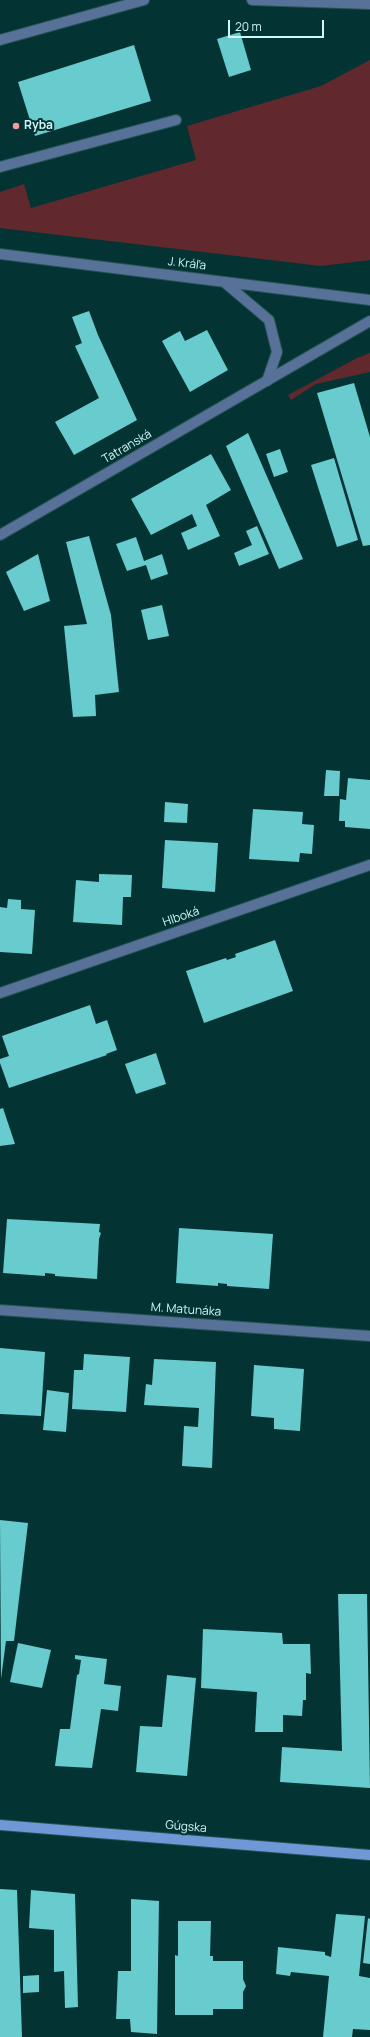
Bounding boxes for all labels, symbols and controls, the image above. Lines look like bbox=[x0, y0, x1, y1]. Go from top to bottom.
scale bar bbox=[230, 12, 326, 38]
text: 20 m bbox=[235, 18, 262, 35]
place label: Ryba bbox=[24, 119, 53, 133]
marker: Ryba bbox=[11, 121, 21, 131]
street label: J. Kráľa bbox=[167, 255, 207, 273]
street label: Tatranská bbox=[100, 427, 154, 467]
street label: Hlboká bbox=[161, 904, 201, 930]
street label: M. Matunáka bbox=[150, 1300, 222, 1320]
street label: Gúgska bbox=[165, 1818, 207, 1836]

